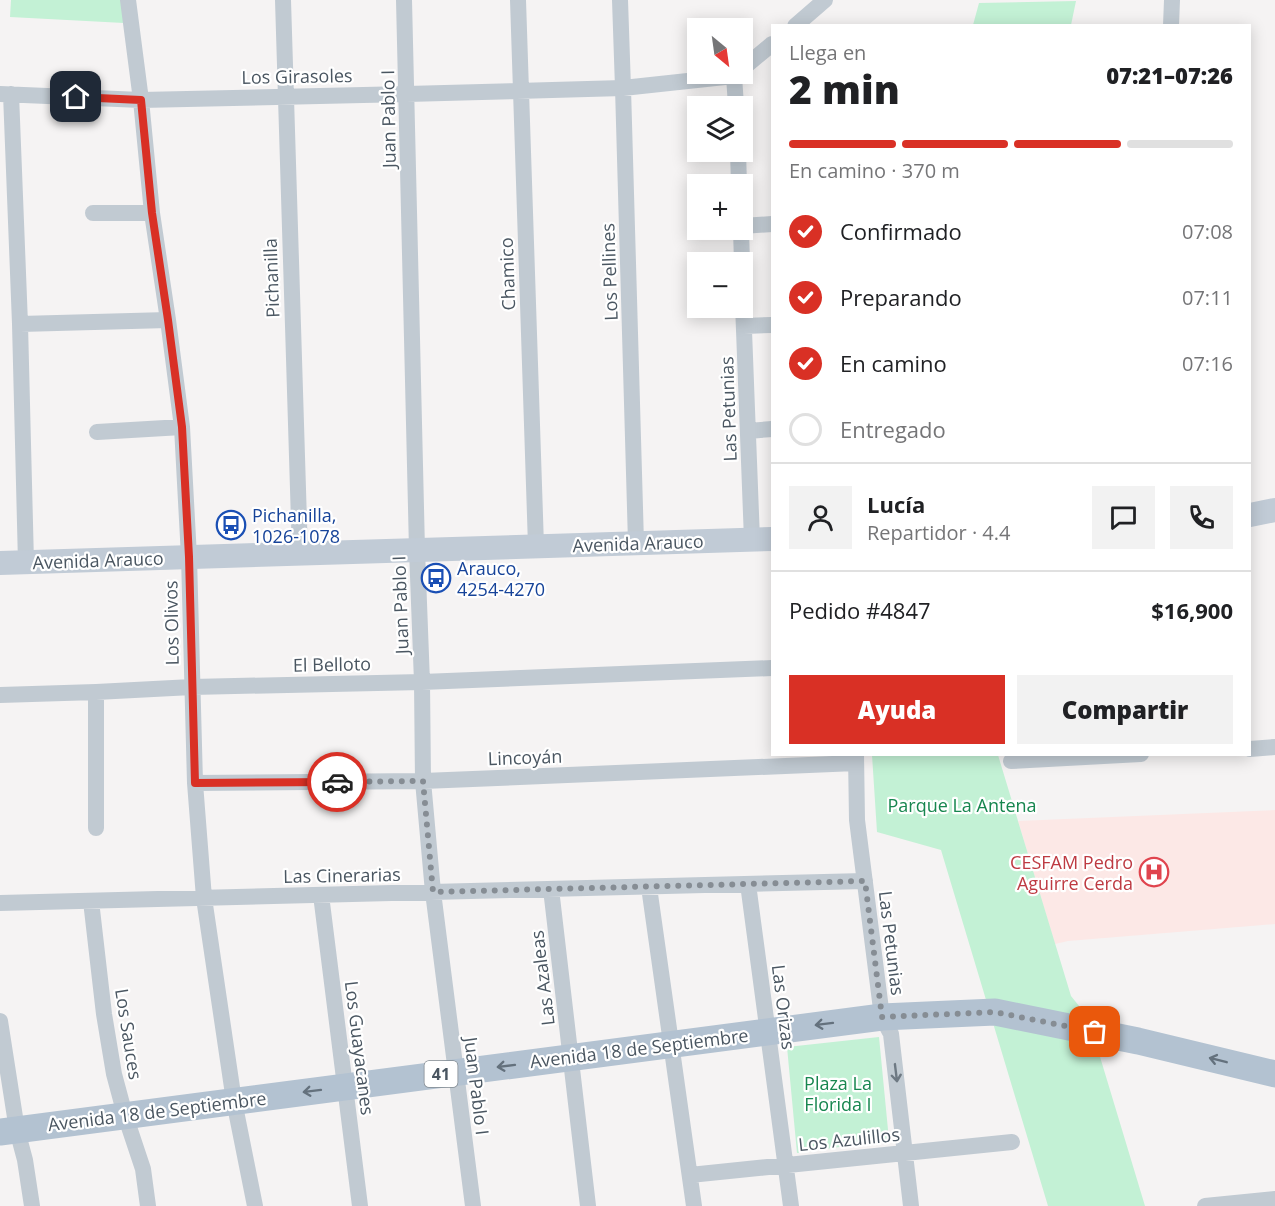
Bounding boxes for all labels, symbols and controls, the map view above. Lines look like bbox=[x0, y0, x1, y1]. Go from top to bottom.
north arrow bbox=[687, 18, 753, 84]
map controls bbox=[687, 18, 753, 318]
text: Llega en bbox=[789, 39, 866, 66]
text: 07:21–07:26 bbox=[1106, 60, 1233, 90]
text: 2 min bbox=[789, 62, 900, 115]
street label: Los Girasoles bbox=[241, 63, 353, 89]
street label: Juan Pablo I bbox=[375, 70, 401, 170]
pin bbox=[50, 71, 101, 122]
icon: home bbox=[59, 80, 92, 113]
button: layers bbox=[687, 96, 753, 162]
text: En camino · 370 m bbox=[789, 157, 960, 184]
button: + bbox=[687, 174, 753, 240]
icon: check bbox=[789, 215, 822, 248]
text: Confirmado bbox=[840, 216, 962, 246]
text: 07:08 bbox=[1182, 218, 1233, 245]
street label: Los Pellines bbox=[595, 223, 623, 321]
street label: Chamico bbox=[494, 237, 520, 311]
street label: Pichanilla bbox=[258, 238, 284, 318]
button: − bbox=[687, 252, 753, 318]
icon: check bbox=[789, 281, 822, 314]
text: Preparando bbox=[840, 282, 962, 312]
text: 07:11 bbox=[1182, 284, 1233, 311]
icon: check bbox=[789, 347, 822, 380]
text: En camino bbox=[840, 348, 947, 378]
text: 07:16 bbox=[1182, 350, 1233, 377]
street label: Las Petunias bbox=[714, 356, 742, 462]
text: Entregado bbox=[840, 414, 946, 444]
button: person bbox=[789, 486, 852, 549]
button: chat bbox=[1092, 486, 1155, 549]
button: phone bbox=[1170, 486, 1233, 549]
text: Lucía bbox=[867, 489, 925, 519]
place label: Pichanilla, 1026-1078 bbox=[252, 503, 340, 548]
bus stop icon: Pichanilla, 1026-1078 bbox=[215, 509, 247, 541]
text: Repartidor · 4.4 bbox=[867, 519, 1011, 546]
street label: Avenida Arauco bbox=[572, 529, 704, 557]
street label: Avenida Arauco bbox=[32, 546, 164, 574]
street label: Juan Pablo I bbox=[386, 555, 414, 657]
place label: Arauco, 4254-4270 bbox=[457, 556, 545, 601]
bus stop icon: Arauco, 4254-4270 bbox=[420, 562, 452, 594]
street label: Los Olivos bbox=[158, 580, 184, 666]
text: Pedido #4847 bbox=[789, 595, 931, 625]
text: $16,900 bbox=[1151, 595, 1233, 625]
street label: El Belloto bbox=[293, 651, 371, 677]
button: Ayuda bbox=[789, 675, 1005, 744]
button: Compartir bbox=[1017, 675, 1233, 744]
street label: Lincoyán bbox=[487, 744, 563, 770]
courier bbox=[307, 752, 367, 812]
icon: car bbox=[321, 766, 354, 799]
park label: Parque La Antena bbox=[887, 793, 1037, 817]
place label: CESFAM Pedro Aguirre Cerda bbox=[1010, 850, 1133, 895]
hospital icon: CESFAM Pedro Aguirre Cerda bbox=[1138, 856, 1170, 888]
street label: Las Cinerarias bbox=[283, 862, 401, 888]
street label: Las Petunias bbox=[874, 889, 910, 997]
street label: Las Azaleas bbox=[524, 929, 560, 1027]
street label: Las Orizas bbox=[767, 963, 801, 1051]
street label: Los Guayacanes bbox=[340, 980, 380, 1116]
street label: Los Sauces bbox=[110, 987, 148, 1081]
pin bbox=[1069, 1006, 1120, 1057]
icon: bag bbox=[1078, 1015, 1111, 1048]
one-way arrow bbox=[814, 1019, 834, 1030]
street label: Avenida 18 de Septiembre bbox=[528, 1023, 750, 1073]
street label: Juan Pablo I bbox=[459, 1034, 495, 1136]
one-way arrow bbox=[1209, 1054, 1228, 1066]
one-way arrow bbox=[496, 1060, 516, 1071]
road number: 41 bbox=[424, 1061, 458, 1087]
one-way arrow bbox=[890, 1062, 901, 1082]
park label: Plaza La Florida I bbox=[804, 1071, 872, 1116]
street label: Avenida 18 de Septiembre bbox=[46, 1086, 268, 1136]
one-way arrow bbox=[303, 1086, 323, 1097]
street label: Los Azulillos bbox=[797, 1122, 901, 1156]

